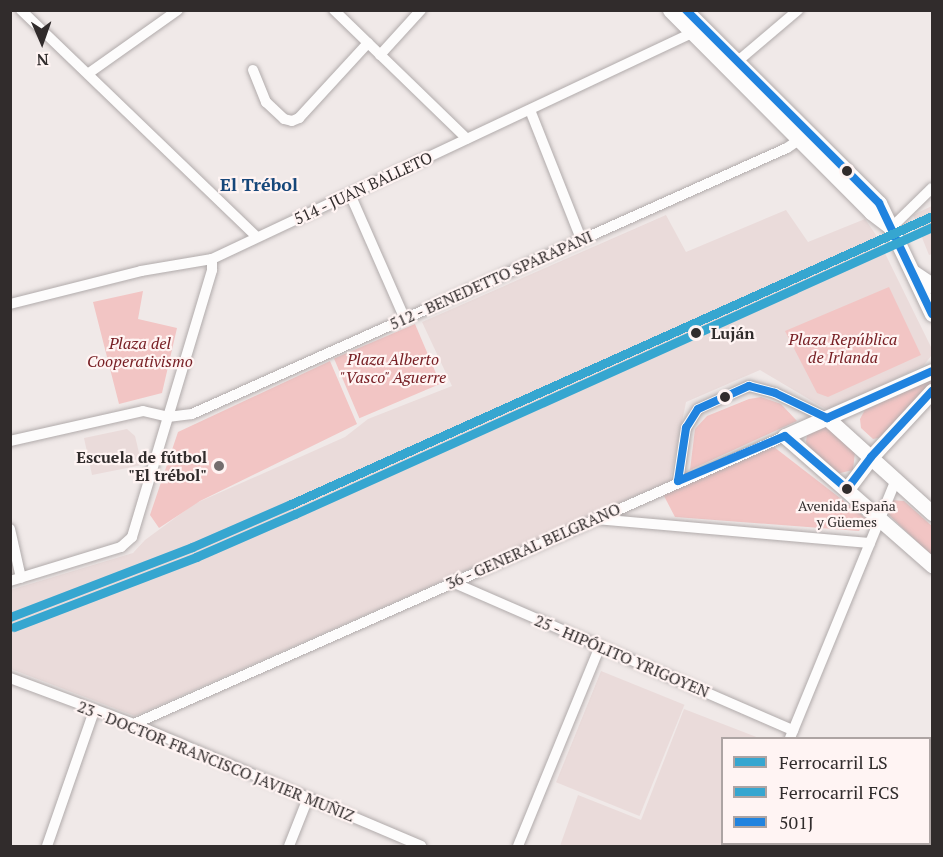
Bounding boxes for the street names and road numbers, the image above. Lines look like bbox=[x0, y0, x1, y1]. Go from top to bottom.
street label: 514 - JUAN BALLETO bbox=[290, 147, 436, 229]
street label: 512 - BENEDETTO SPARAPANI bbox=[386, 226, 596, 334]
street label: 36 - GENERAL BELGRANO bbox=[442, 499, 624, 593]
street label: 25 - HIPÓLITO YRIGOYEN bbox=[531, 610, 713, 702]
street label: 23 - DOCTOR FRANCISCO JAVIER MUÑIZ bbox=[74, 696, 358, 826]

